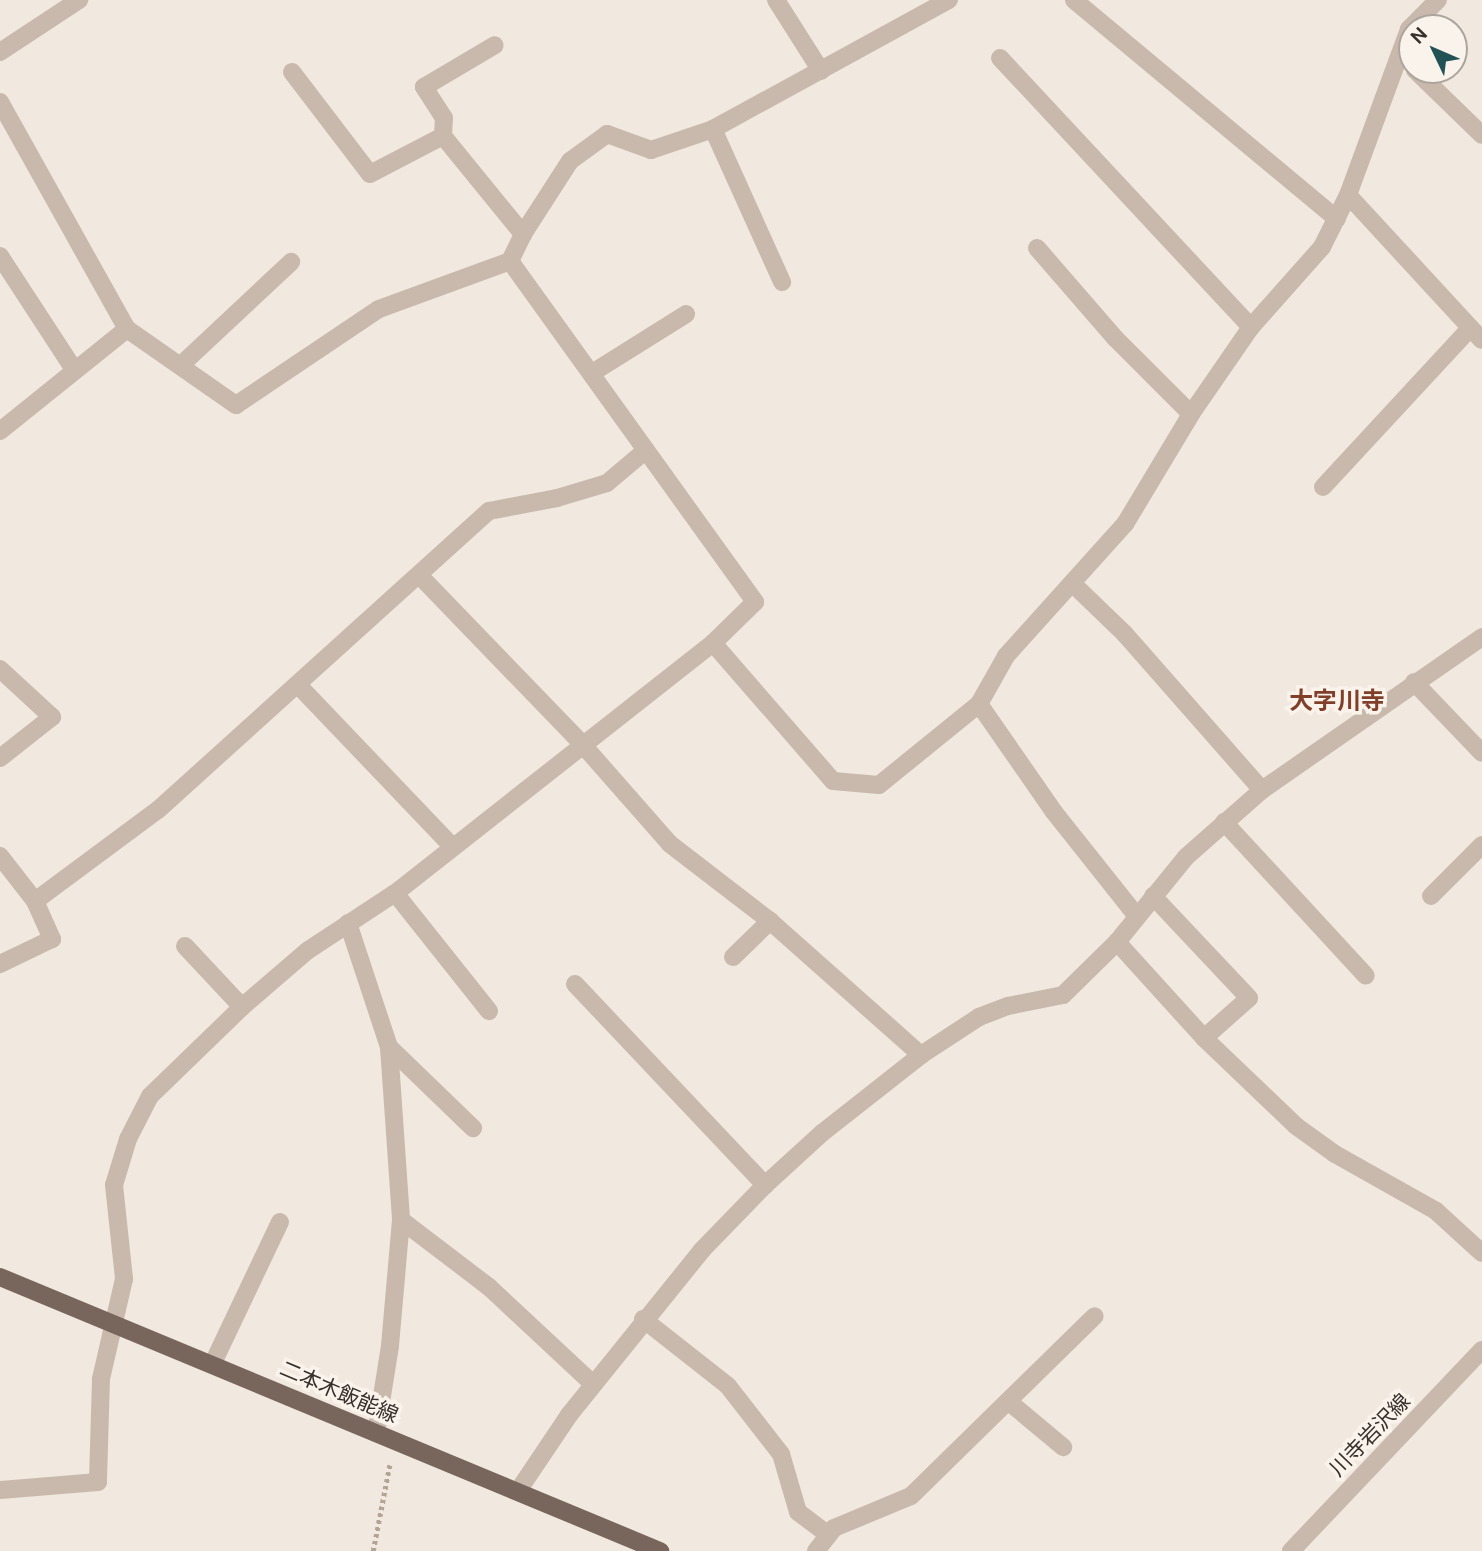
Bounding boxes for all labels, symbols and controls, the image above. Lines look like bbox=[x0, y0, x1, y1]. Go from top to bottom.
north arrow bbox=[1398, 14, 1468, 84]
text: N bbox=[1405, 22, 1433, 49]
district label: 大字川寺 bbox=[1289, 687, 1385, 715]
street label: 二本木飯能線 bbox=[276, 1356, 402, 1428]
street label: 川寺岩沢線 bbox=[1324, 1388, 1416, 1482]

